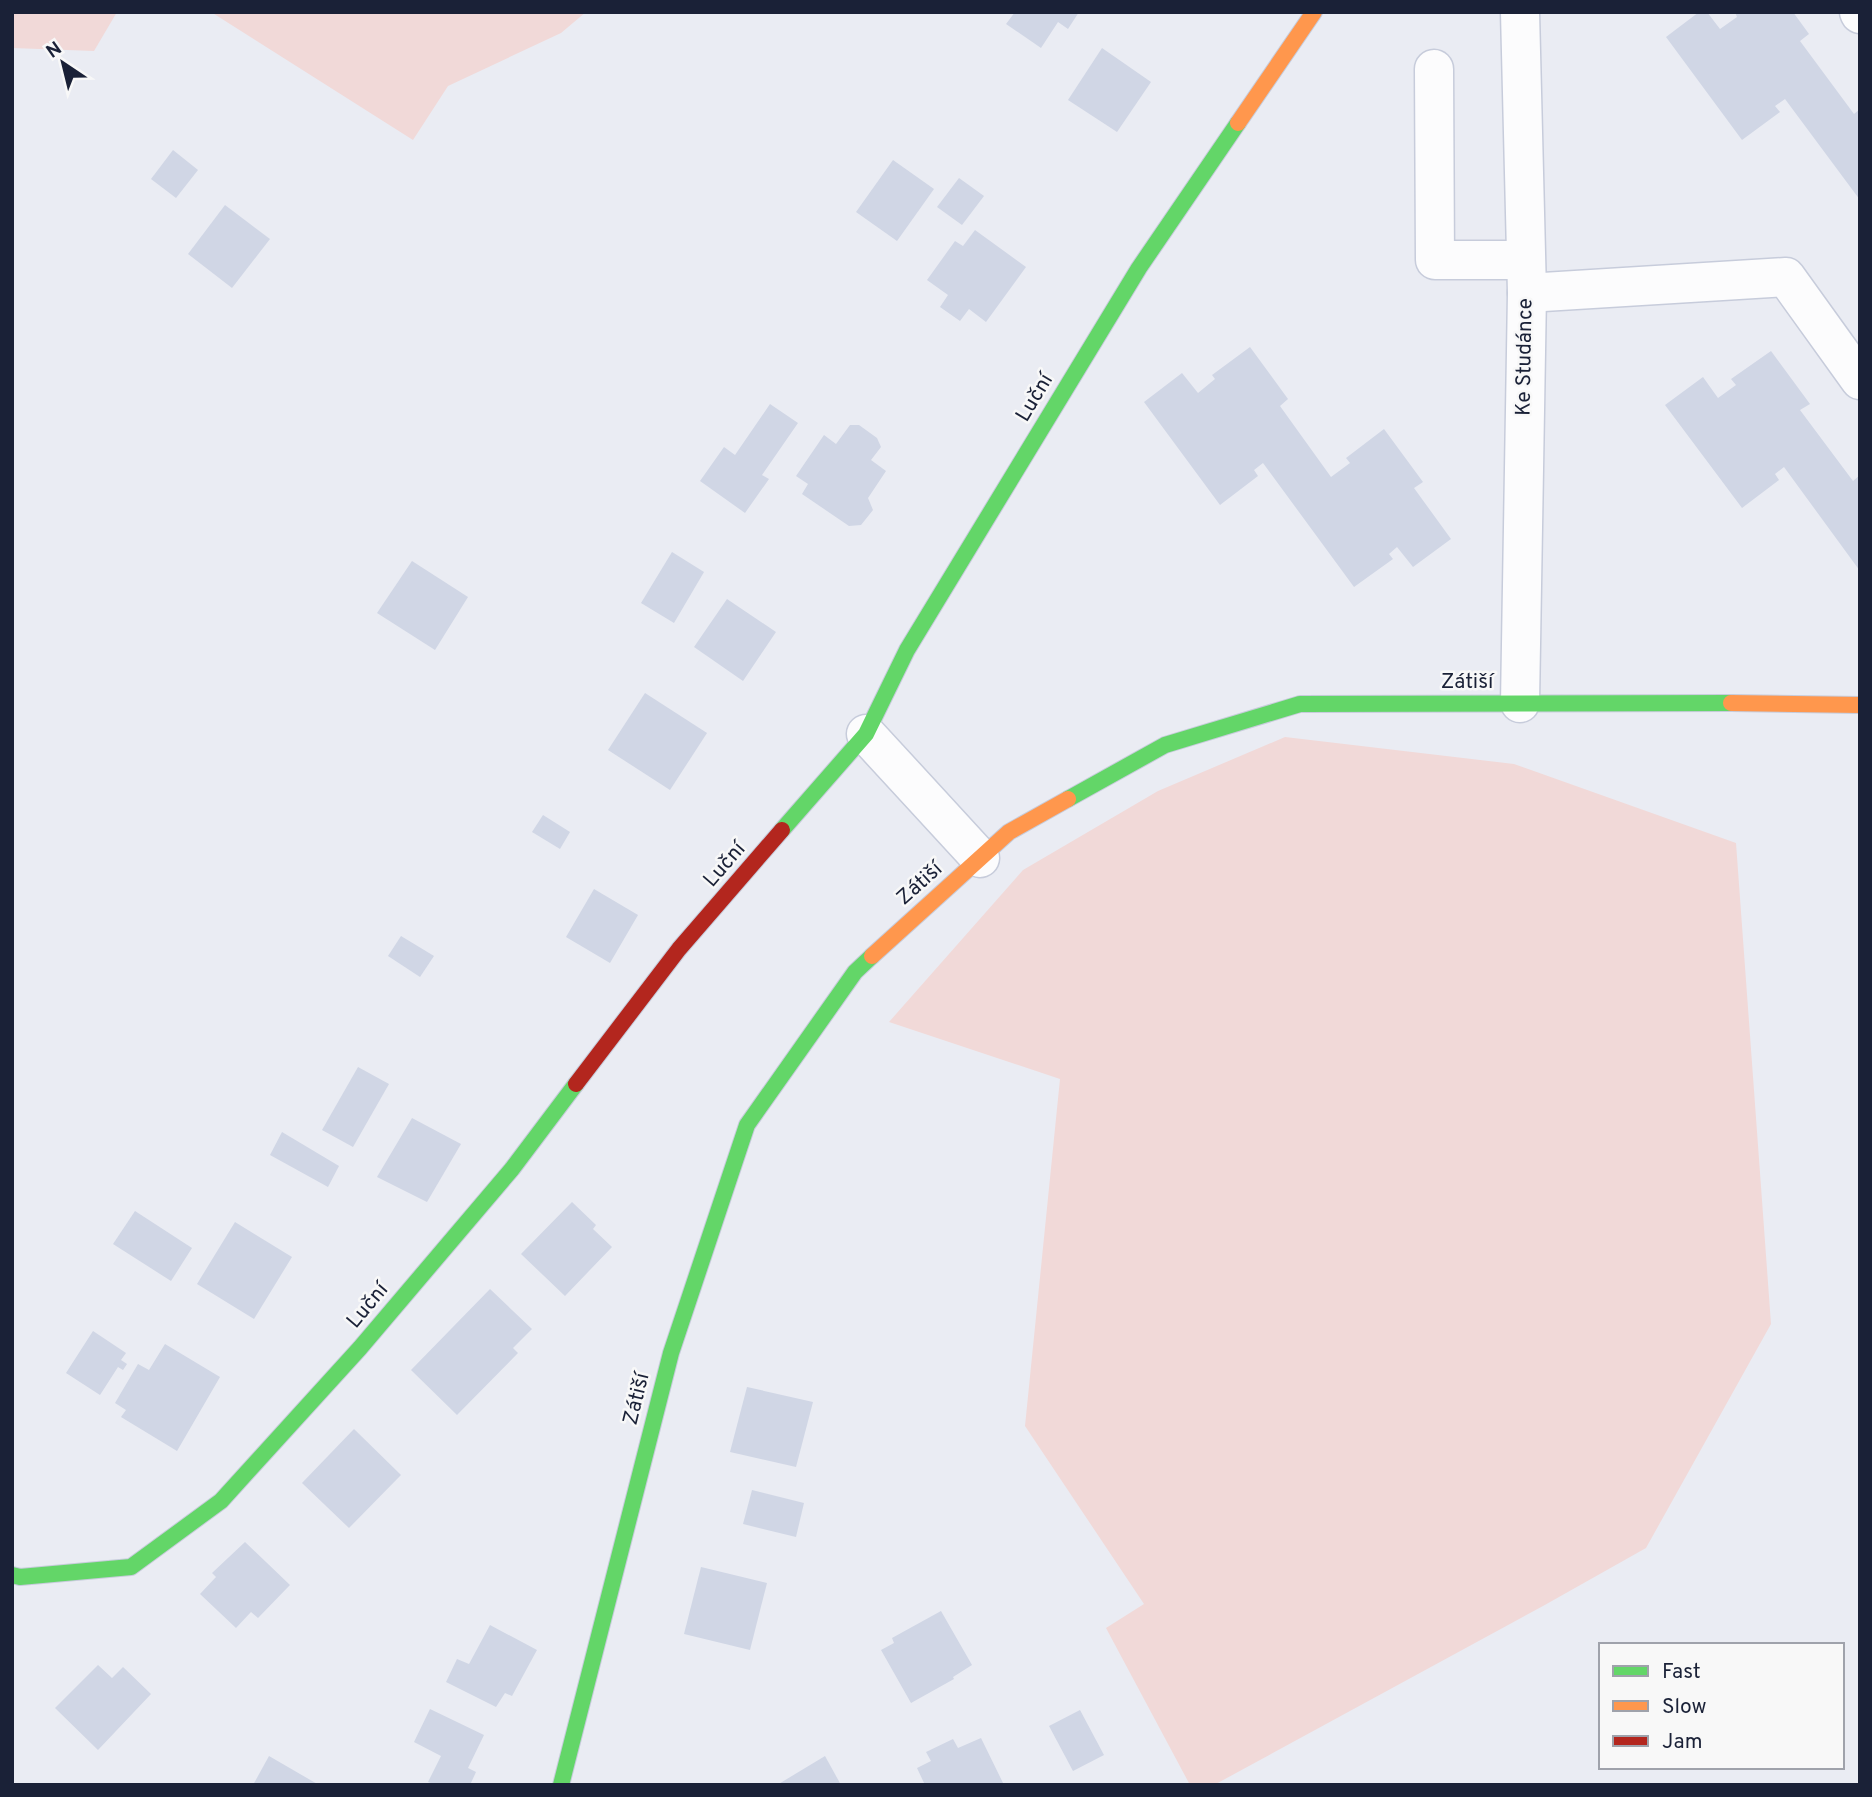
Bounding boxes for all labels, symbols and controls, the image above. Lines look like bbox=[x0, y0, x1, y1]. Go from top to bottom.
north arrow bbox=[28, 28, 98, 98]
text: N bbox=[42, 37, 67, 64]
street label: Ke Studánce bbox=[1510, 298, 1540, 416]
street label: Luční bbox=[1010, 368, 1061, 427]
street label: Zátiší bbox=[1441, 669, 1495, 696]
street label: Luční bbox=[698, 835, 753, 893]
street label: Zátiší bbox=[891, 855, 950, 912]
street label: Luční bbox=[341, 1276, 396, 1334]
street label: Zátiší bbox=[618, 1369, 657, 1428]
legend bbox=[1599, 1643, 1844, 1769]
text: Fast bbox=[1662, 1659, 1701, 1686]
text: Slow bbox=[1662, 1694, 1707, 1721]
text: Jam bbox=[1662, 1729, 1703, 1756]

